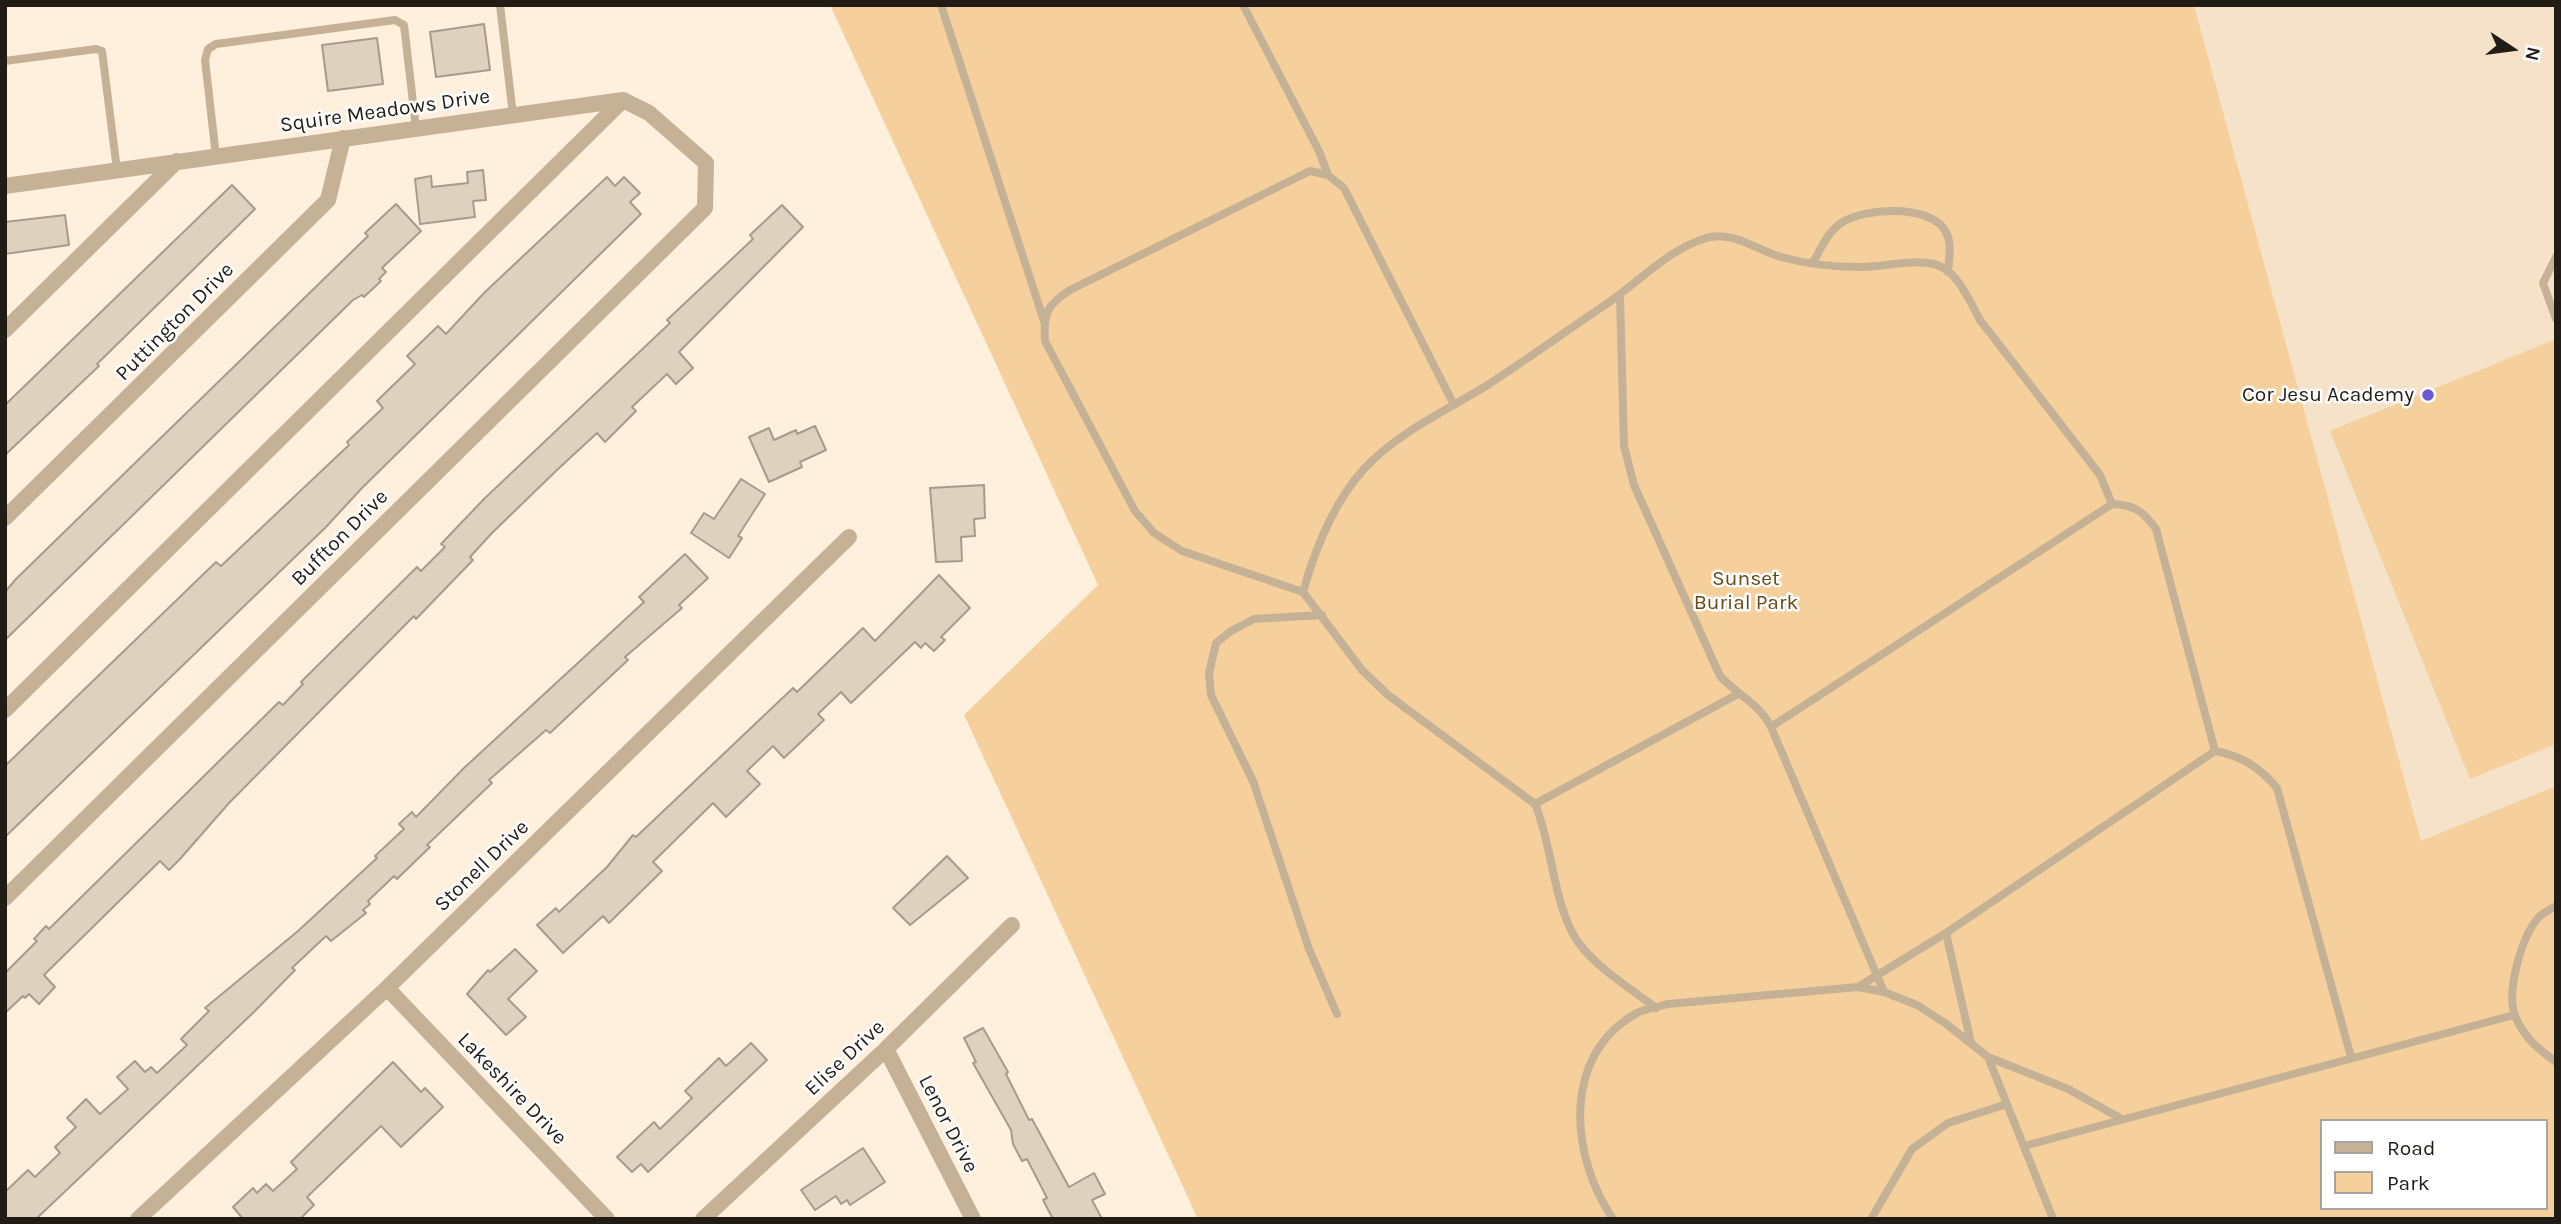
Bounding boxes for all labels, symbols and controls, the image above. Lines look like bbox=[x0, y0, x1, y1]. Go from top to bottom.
north arrow bbox=[2477, 14, 2547, 84]
text: N bbox=[2520, 45, 2545, 63]
street label: Squire Meadows Drive bbox=[278, 84, 492, 138]
street label: Puttington Drive bbox=[111, 258, 239, 386]
place label: Cor Jesu Academy bbox=[2242, 382, 2414, 408]
marker: Cor Jesu Academy bbox=[2420, 387, 2436, 403]
street label: Buffton Drive bbox=[286, 484, 394, 592]
park label: Sunset Burial Park bbox=[1694, 566, 1798, 616]
street label: Stonell Drive bbox=[430, 815, 534, 917]
street label: Elise Drive bbox=[800, 1015, 890, 1101]
street label: Lakeshire Drive bbox=[452, 1028, 572, 1150]
street label: Lenor Drive bbox=[913, 1071, 983, 1177]
legend bbox=[2320, 1119, 2547, 1210]
text: Road bbox=[2387, 1136, 2435, 1160]
text: Park bbox=[2387, 1171, 2430, 1195]

